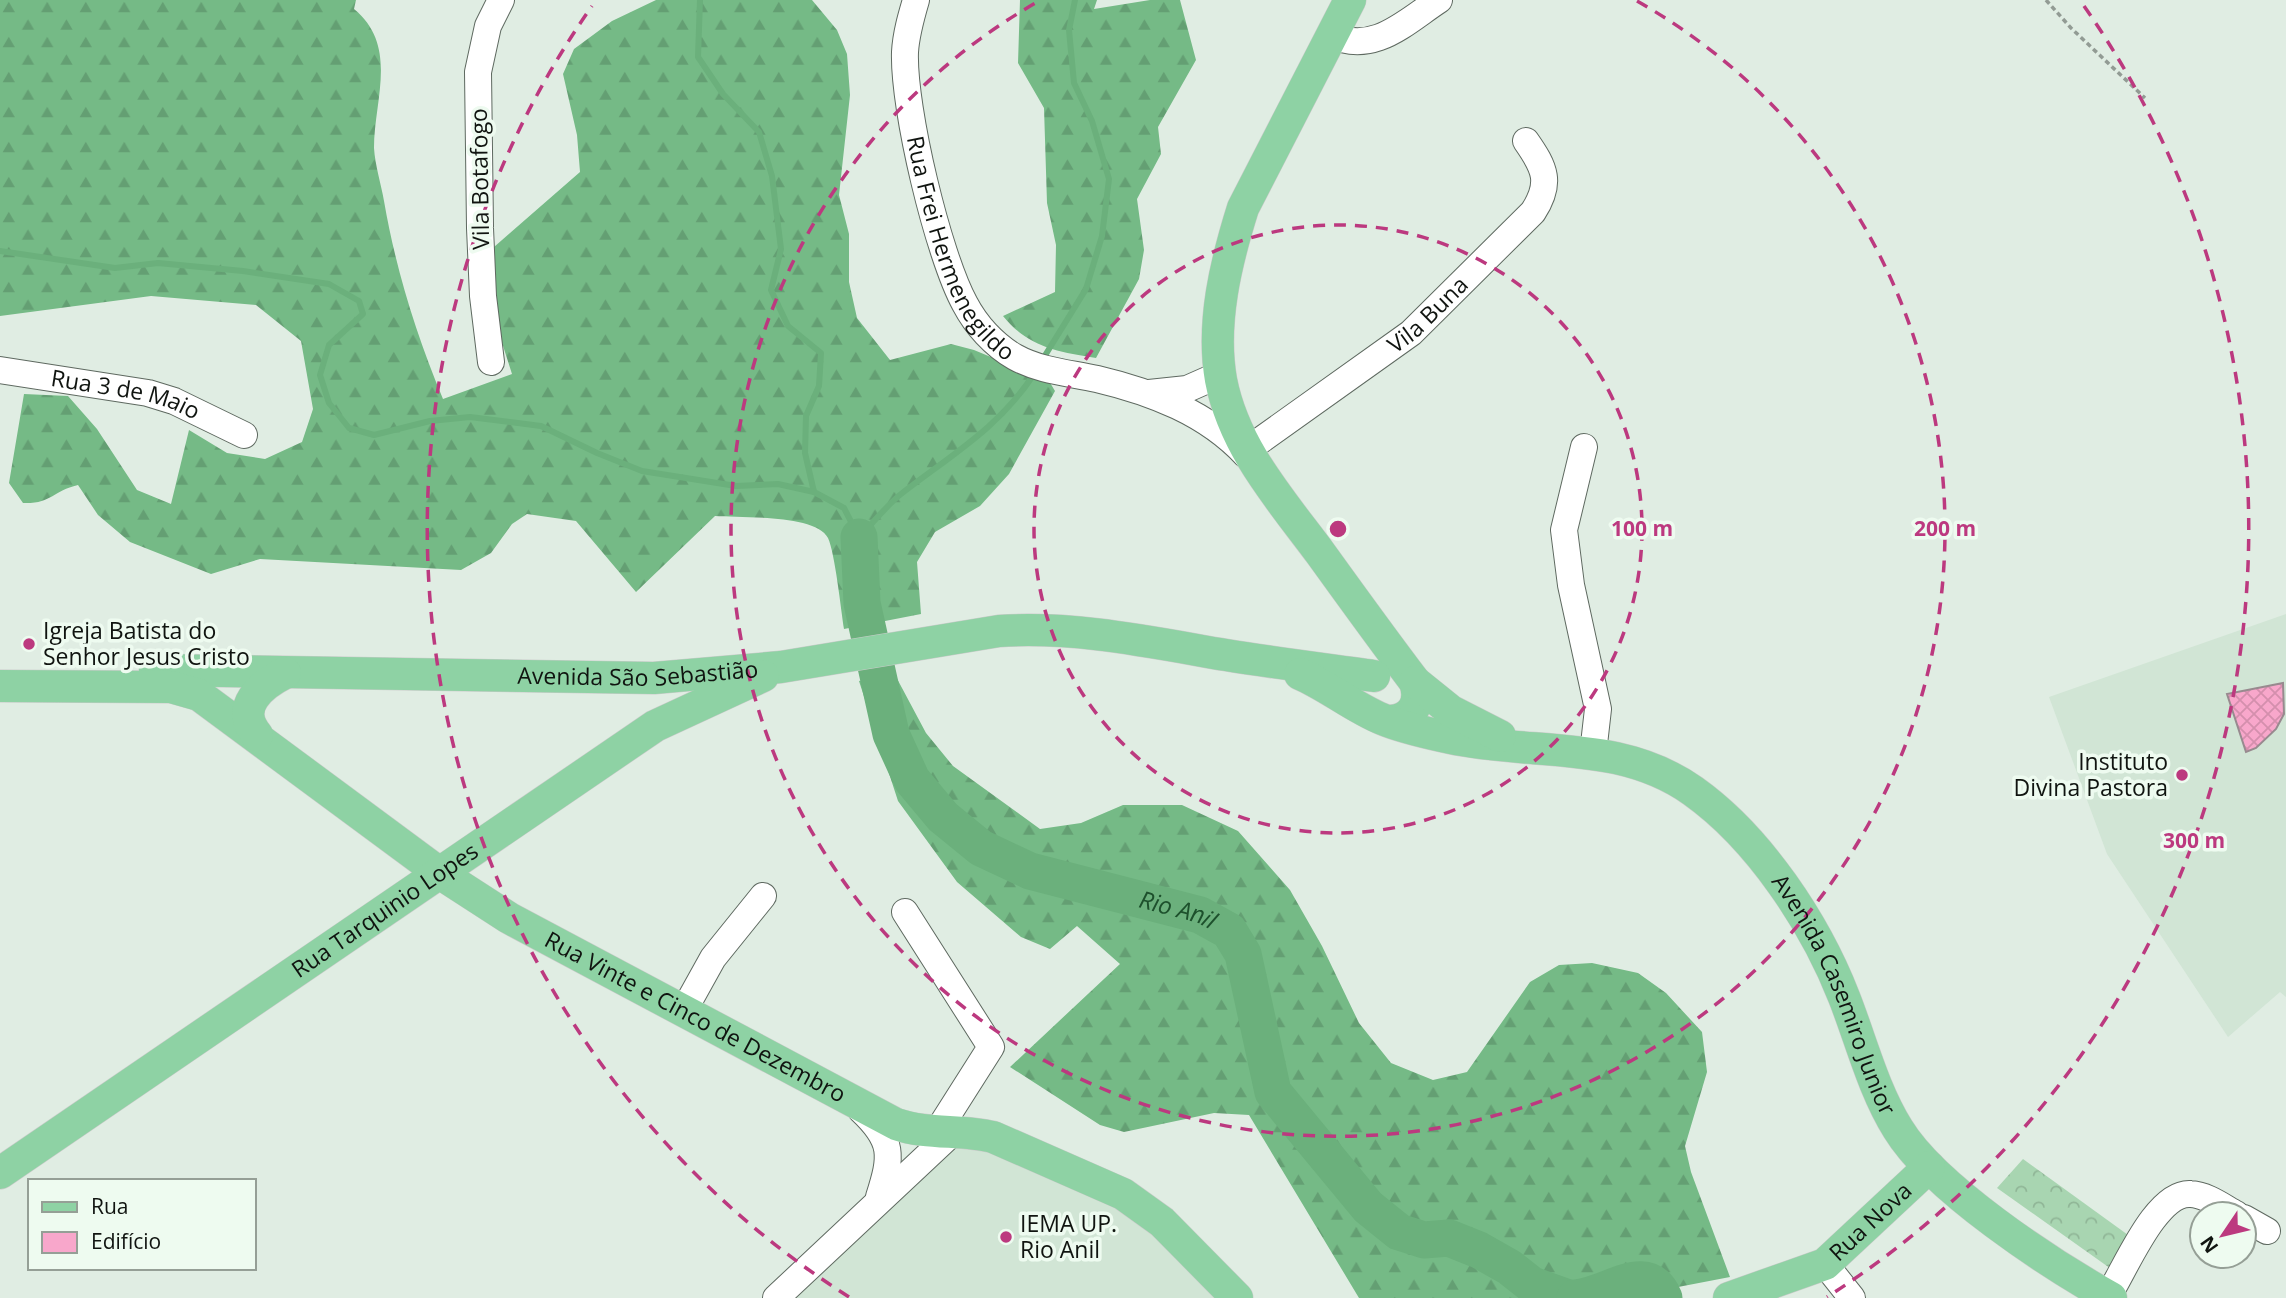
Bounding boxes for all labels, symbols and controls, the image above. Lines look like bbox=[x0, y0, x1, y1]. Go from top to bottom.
street label: Vila Botafogo bbox=[462, 108, 496, 250]
street label: Rua Frei Hermenegildo bbox=[900, 133, 1022, 368]
street label: Vila Buna bbox=[1380, 268, 1474, 360]
street label: Rua 3 de Maio bbox=[49, 361, 206, 426]
text: 100 m bbox=[1611, 514, 1673, 542]
text: 200 m bbox=[1914, 514, 1976, 542]
centre of rings bbox=[1326, 517, 1350, 541]
place label: Igreja Batista do Senhor Jesus Cristo bbox=[43, 614, 250, 672]
marker: Igreja Batista do Senhor Jesus Cristo bbox=[21, 636, 37, 652]
street label: Avenida São Sebastião bbox=[517, 652, 759, 693]
place label: Instituto Divina Pastora bbox=[2014, 745, 2168, 803]
marker: Instituto Divina Pastora bbox=[2174, 767, 2190, 783]
text: 300 m bbox=[2163, 826, 2225, 854]
street label: Rua Tarquinio Lopes bbox=[285, 834, 484, 985]
street label: Avenida Casemiro Junior bbox=[1765, 867, 1905, 1121]
water label: Rio Anil bbox=[1136, 882, 1224, 937]
street label: Rua Vinte e Cinco de Dezembro bbox=[539, 923, 852, 1109]
street label: Rua Nova bbox=[1821, 1174, 1918, 1268]
legend bbox=[28, 1179, 256, 1270]
text: Rua bbox=[91, 1192, 129, 1220]
north arrow bbox=[2188, 1200, 2258, 1270]
place label: IEMA UP. Rio Anil bbox=[1020, 1207, 1117, 1265]
text: Edifício bbox=[91, 1227, 161, 1255]
marker: IEMA UP. Rio Anil bbox=[998, 1229, 1014, 1245]
text: N bbox=[2194, 1231, 2224, 1259]

